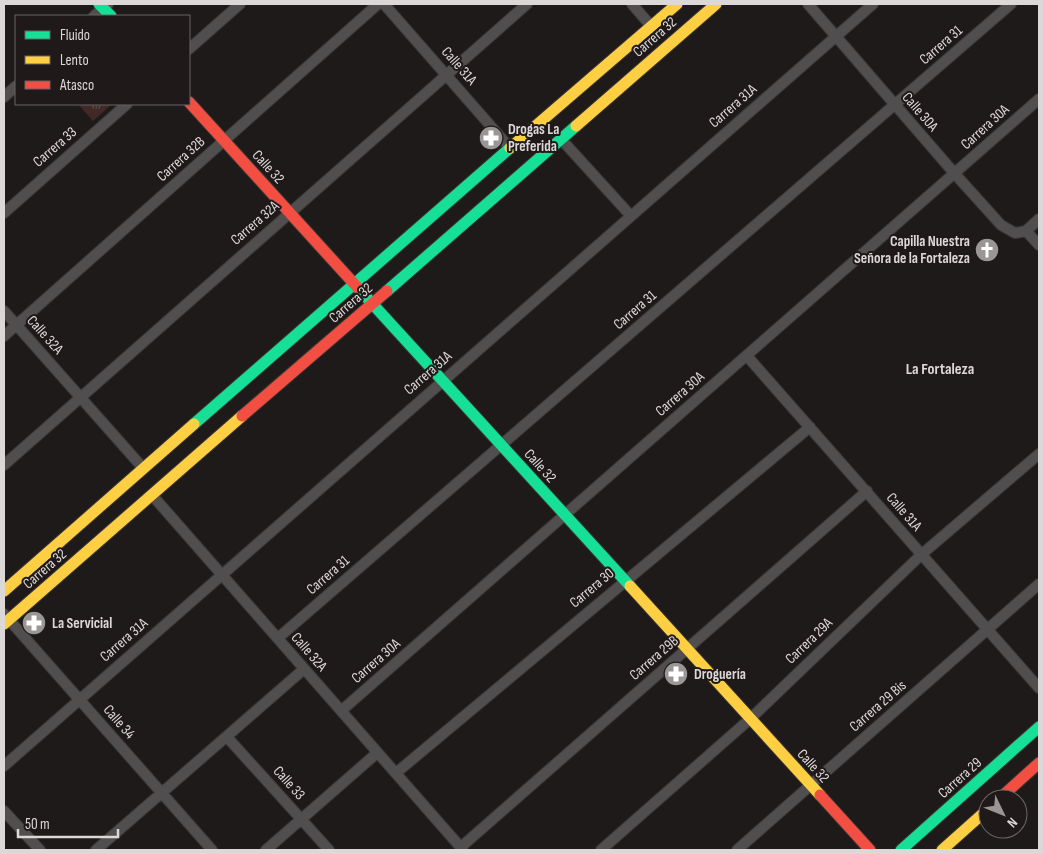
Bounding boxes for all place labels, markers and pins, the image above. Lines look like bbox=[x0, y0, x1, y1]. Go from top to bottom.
place label: Drogas La Preferida bbox=[508, 120, 559, 156]
pharmacy icon: Drogas La Preferida bbox=[478, 125, 504, 151]
place label: Capilla Nuestra Señora de la Fortaleza bbox=[854, 232, 970, 268]
church icon: Capilla Nuestra Señora de la Fortaleza bbox=[974, 237, 1000, 263]
pharmacy icon: La Servicial bbox=[21, 610, 47, 636]
place label: La Servicial bbox=[52, 614, 112, 633]
pharmacy icon: Droguería bbox=[663, 661, 689, 687]
place label: Droguería bbox=[694, 665, 746, 684]

